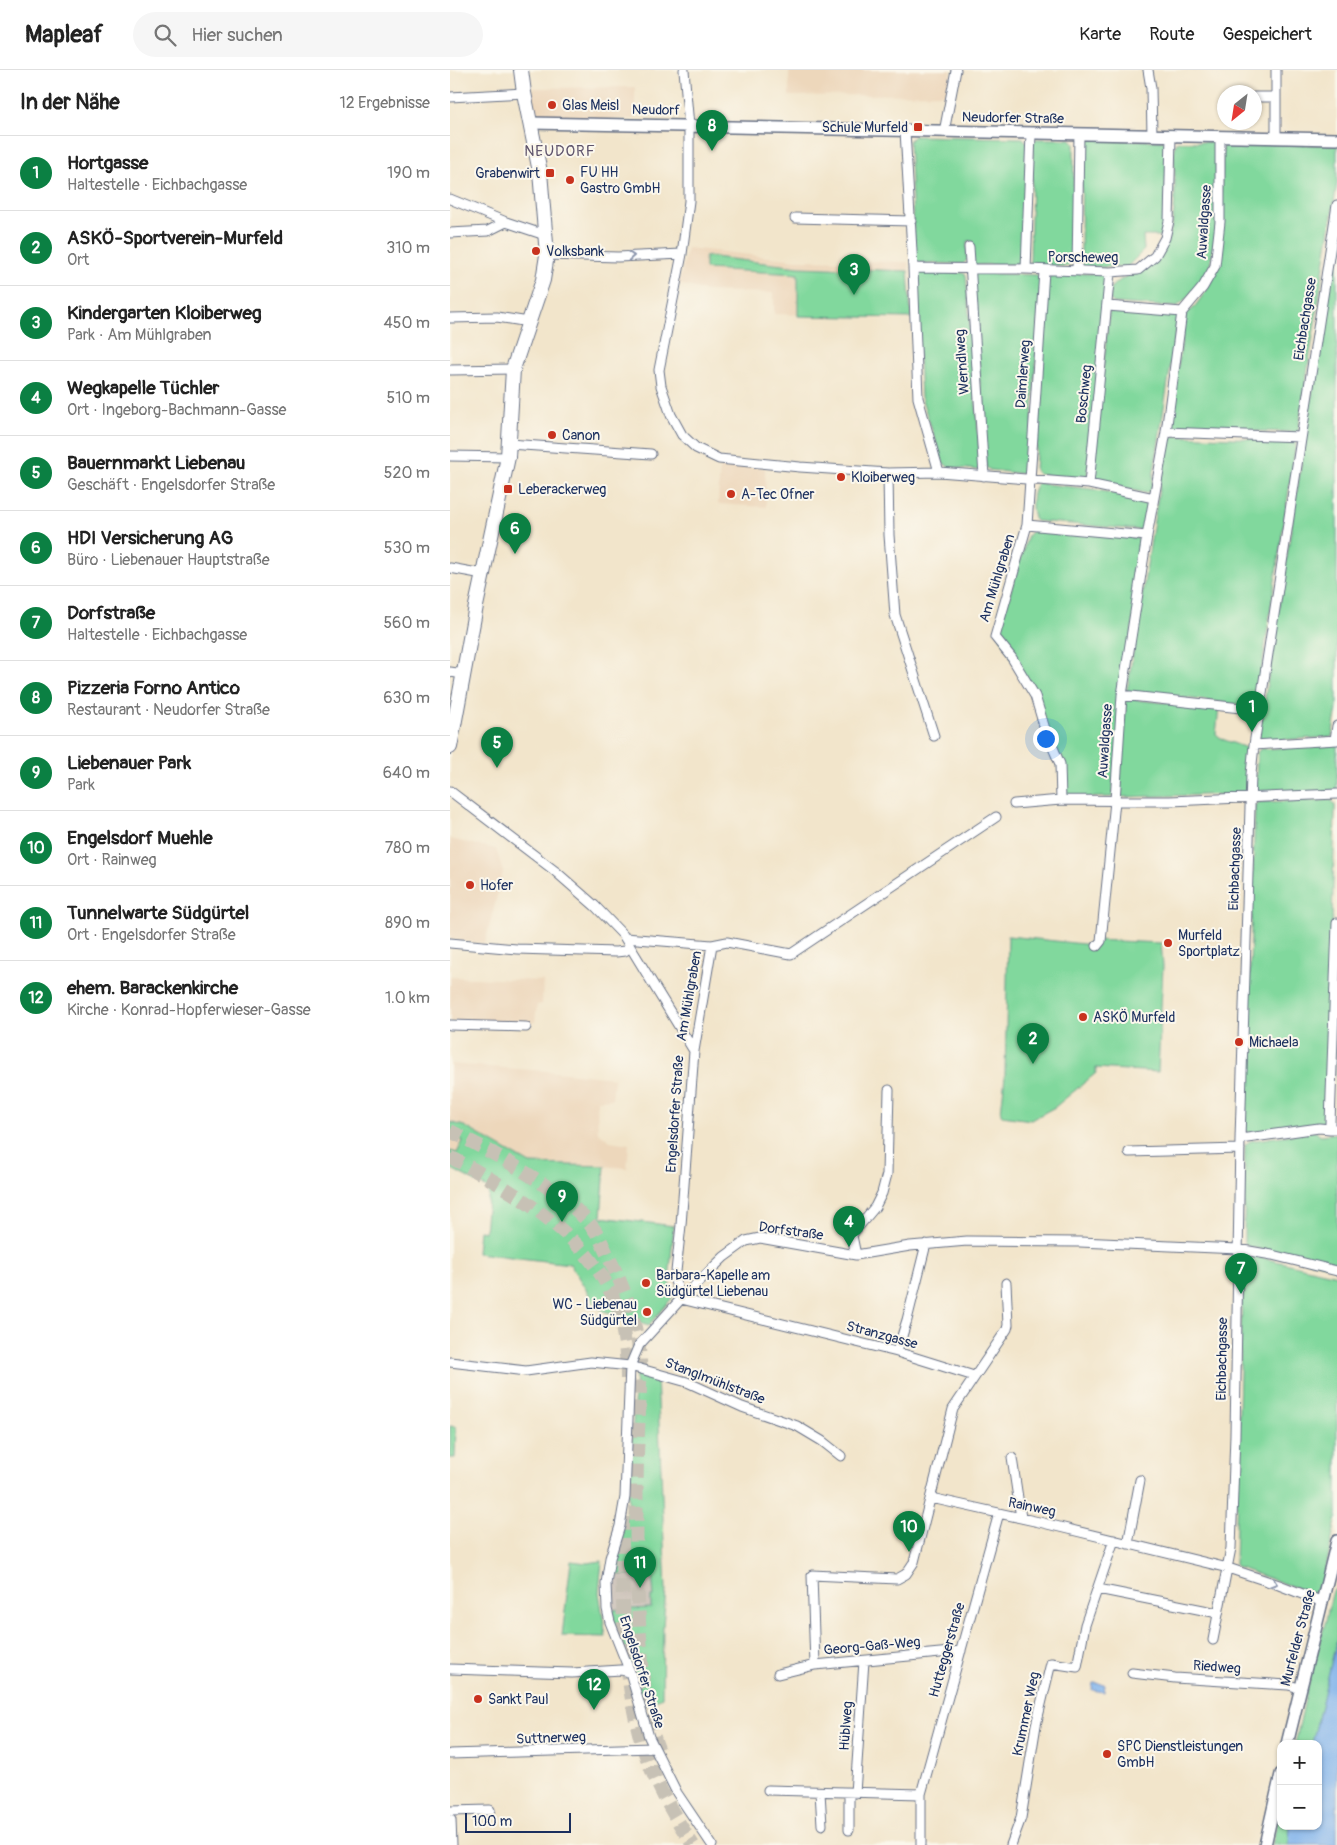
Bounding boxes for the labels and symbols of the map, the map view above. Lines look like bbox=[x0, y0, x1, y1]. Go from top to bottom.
north arrow bbox=[1217, 85, 1262, 130]
place label: Glas Meisl bbox=[562, 97, 619, 114]
marker: Glas Meisl bbox=[546, 99, 558, 111]
street label: Neudorf bbox=[632, 101, 681, 119]
street label: Neudorfer Straße bbox=[962, 109, 1064, 127]
pin: 8 bbox=[696, 110, 728, 151]
place label: Schule Murfeld bbox=[822, 119, 908, 136]
marker: Schule Murfeld bbox=[912, 121, 924, 133]
district label: NEUDORF bbox=[524, 142, 596, 161]
place label: FU HH Gastro GmbH bbox=[580, 164, 661, 197]
place label: Grabenwirt bbox=[475, 165, 540, 182]
marker: Grabenwirt bbox=[544, 167, 556, 179]
marker: FU HH Gastro GmbH bbox=[564, 174, 576, 186]
street label: Auwaldgasse bbox=[1193, 184, 1215, 260]
place label: Volksbank bbox=[546, 243, 604, 260]
marker: Volksbank bbox=[530, 245, 542, 257]
street label: Porscheweg bbox=[1048, 249, 1118, 266]
one-way arrow bbox=[627, 251, 635, 262]
pin: 3 bbox=[838, 254, 870, 295]
street label: Eichbachgasse bbox=[1290, 276, 1320, 362]
street label: Werndlweg bbox=[951, 329, 973, 395]
street label: Daimlerweg bbox=[1012, 339, 1034, 409]
street label: Boschweg bbox=[1072, 364, 1096, 424]
place label: Canon bbox=[562, 427, 600, 444]
marker: Canon bbox=[546, 429, 558, 441]
place label: Kloiberweg bbox=[851, 469, 915, 486]
marker: Kloiberweg bbox=[835, 471, 847, 483]
place label: Leberackerweg bbox=[518, 481, 606, 498]
marker: Leberackerweg bbox=[502, 483, 514, 495]
place label: A-Tec Ofner bbox=[741, 486, 814, 503]
marker: A-Tec Ofner bbox=[725, 488, 737, 500]
pin: 6 bbox=[499, 513, 531, 554]
street label: Am Mühlgraben bbox=[975, 532, 1019, 624]
pin: 1 bbox=[1236, 691, 1268, 732]
street label: Auwaldgasse bbox=[1094, 703, 1116, 779]
your location bbox=[1033, 726, 1059, 752]
pin: 5 bbox=[481, 727, 513, 768]
street label: Eichbachgasse bbox=[1225, 827, 1245, 911]
place label: Hofer bbox=[480, 877, 513, 894]
marker: Hofer bbox=[464, 879, 476, 891]
place label: Murfeld Sportplatz bbox=[1178, 927, 1240, 960]
marker: Murfeld Sportplatz bbox=[1162, 937, 1174, 949]
street label: Am Mühlgraben bbox=[673, 949, 705, 1043]
place label: ASKÖ Murfeld bbox=[1093, 1008, 1175, 1026]
marker: ASKÖ Murfeld bbox=[1077, 1011, 1089, 1023]
pin: 2 bbox=[1017, 1023, 1049, 1064]
place label: Michaela bbox=[1249, 1034, 1299, 1051]
marker: Michaela bbox=[1233, 1036, 1245, 1048]
street label: Engelsdorfer Straße bbox=[662, 1055, 688, 1173]
pin: 9 bbox=[546, 1181, 578, 1222]
pin: 4 bbox=[833, 1206, 865, 1247]
street label: Dorfstraße bbox=[758, 1218, 824, 1244]
pin: 7 bbox=[1225, 1253, 1257, 1294]
place label: Barbara-Kapelle am Südgürtel Liebenau bbox=[656, 1267, 770, 1300]
marker: Barbara-Kapelle am Südgürtel Liebenau bbox=[640, 1277, 652, 1289]
place label: WC - Liebenau Südgürtel bbox=[552, 1296, 637, 1329]
marker: WC - Liebenau Südgürtel bbox=[641, 1306, 653, 1318]
street label: Stranzgasse bbox=[844, 1317, 920, 1353]
street label: Eichbachgasse bbox=[1213, 1317, 1231, 1401]
street label: Stanglmühlstraße bbox=[663, 1354, 767, 1408]
street label: Rainweg bbox=[1007, 1494, 1057, 1520]
pin: 10 bbox=[893, 1511, 925, 1552]
pin: 11 bbox=[624, 1547, 656, 1588]
one-way arrow bbox=[1269, 1577, 1278, 1587]
street label: Murfelder Straße bbox=[1277, 1588, 1319, 1688]
street label: Hutteggerstraße bbox=[925, 1600, 969, 1699]
street label: Engelsdorfer Straße bbox=[616, 1614, 668, 1731]
street label: Georg-Gaß-Weg bbox=[823, 1633, 921, 1659]
street label: Riedweg bbox=[1193, 1657, 1241, 1677]
pin: 12 bbox=[578, 1669, 610, 1710]
street label: Krummer Weg bbox=[1009, 1670, 1043, 1758]
place label: Sankt Paul bbox=[488, 1691, 548, 1708]
marker: Sankt Paul bbox=[472, 1693, 484, 1705]
street label: Hüblweg bbox=[836, 1701, 856, 1751]
street label: Suttnerweg bbox=[516, 1728, 586, 1748]
place label: SPC Dienstleistungen GmbH bbox=[1117, 1738, 1243, 1771]
marker: SPC Dienstleistungen GmbH bbox=[1101, 1748, 1113, 1760]
scale bar bbox=[465, 1810, 571, 1833]

